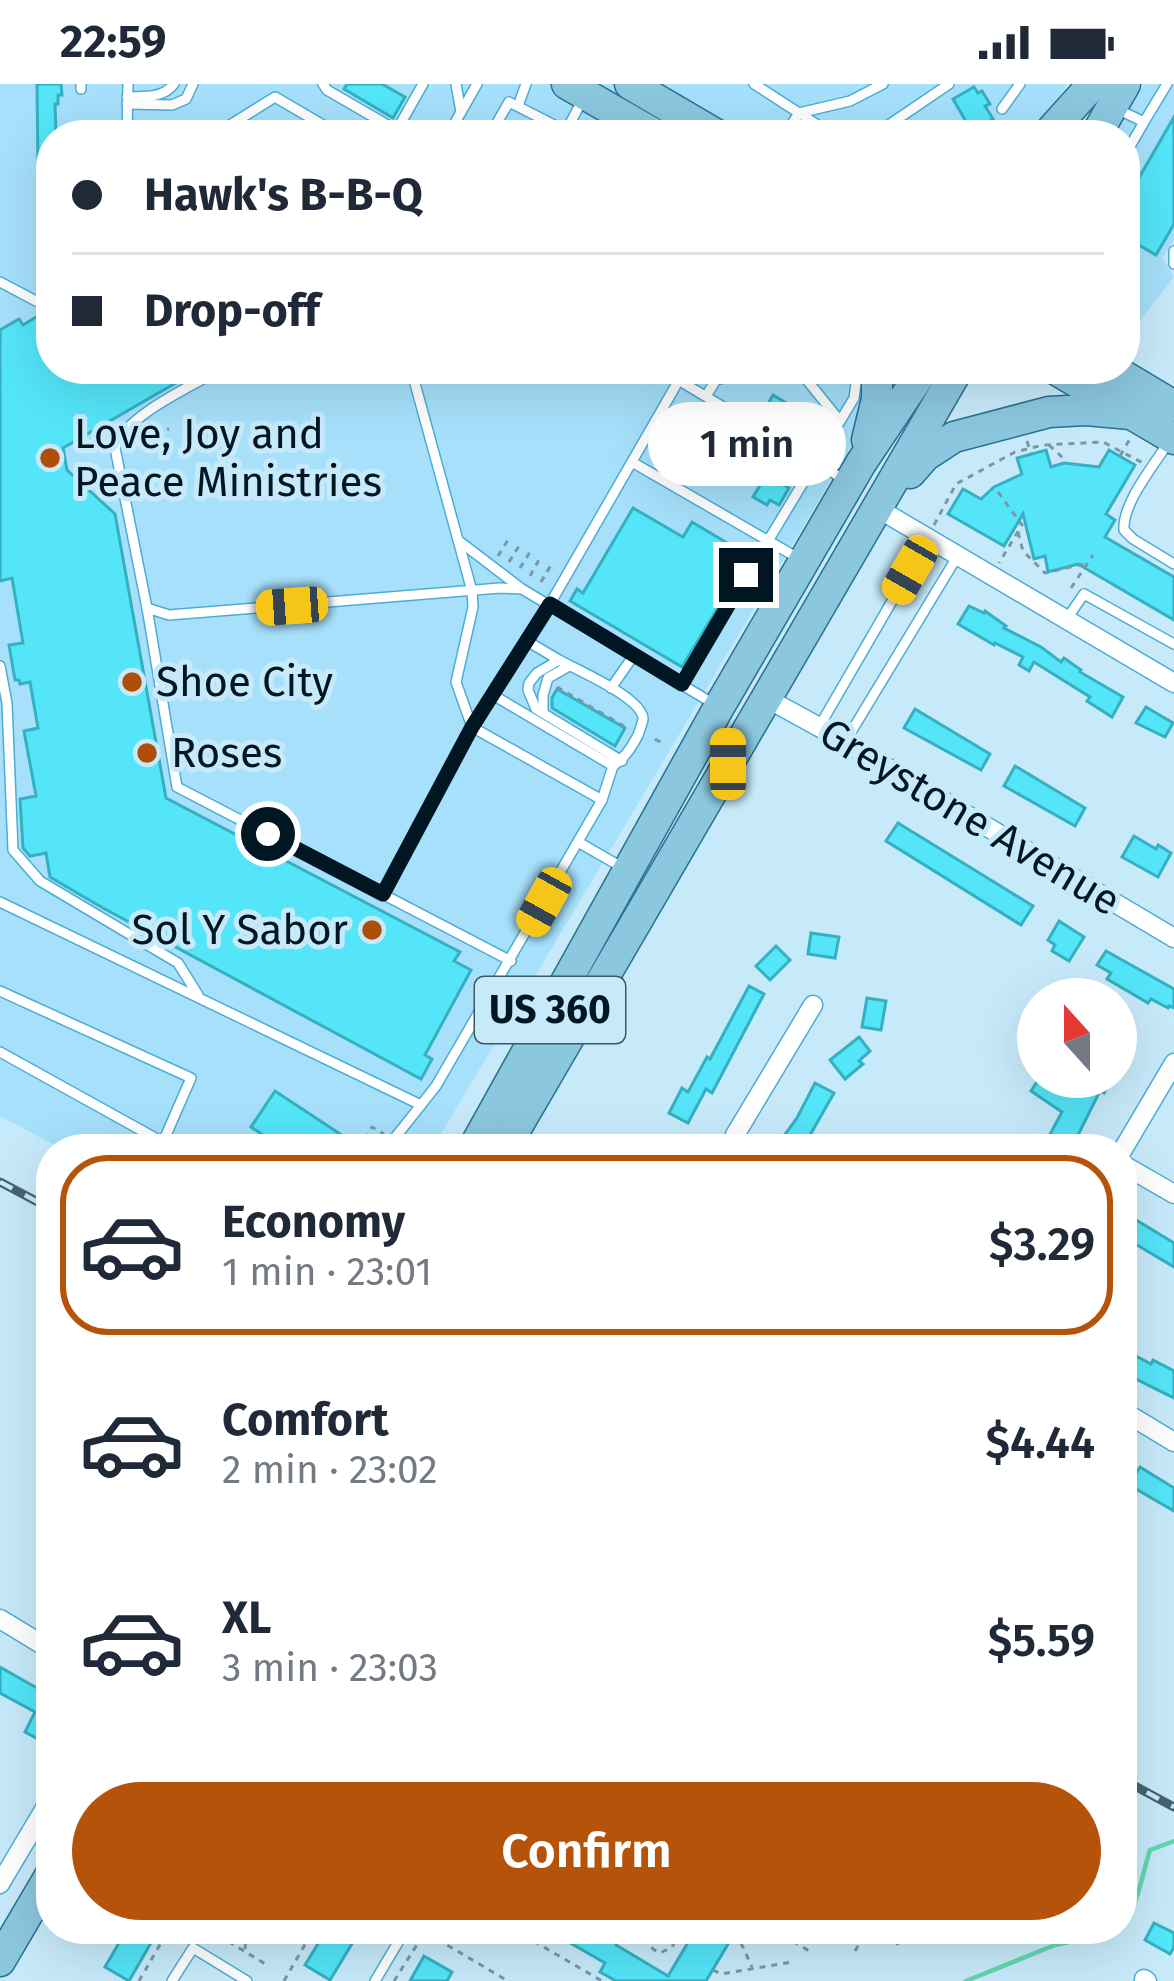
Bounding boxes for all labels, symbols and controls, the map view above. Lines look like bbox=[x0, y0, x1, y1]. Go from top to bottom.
text: 22:59 bbox=[60, 15, 166, 69]
text: Hawk's B-B-Q bbox=[144, 168, 423, 222]
text: Drop-off bbox=[144, 284, 320, 338]
callout: 1 min bbox=[647, 401, 845, 485]
place label: Love, Joy and Peace Ministries bbox=[74, 409, 382, 507]
text: 1 min bbox=[700, 421, 794, 467]
marker: Love, Joy and Peace Ministries bbox=[37, 445, 63, 471]
car bbox=[876, 530, 944, 610]
route end bbox=[719, 548, 773, 602]
car bbox=[255, 586, 329, 626]
place label: Shoe City bbox=[156, 657, 333, 707]
marker: Shoe City bbox=[119, 669, 145, 695]
street label: Greystone Avenue bbox=[811, 708, 1129, 926]
place label: Roses bbox=[171, 728, 282, 778]
car bbox=[710, 728, 746, 800]
marker: Roses bbox=[134, 740, 160, 766]
route start bbox=[241, 807, 295, 861]
car bbox=[511, 862, 577, 942]
place label: Sol Y Sabor bbox=[131, 905, 348, 955]
marker: Sol Y Sabor bbox=[359, 917, 385, 943]
road number: US 360 bbox=[475, 977, 625, 1043]
north arrow bbox=[1017, 978, 1137, 1098]
map controls bbox=[1017, 978, 1137, 1098]
icon: car bbox=[78, 1191, 186, 1299]
text: Economy bbox=[222, 1195, 405, 1249]
text: $3.29 bbox=[989, 1218, 1095, 1272]
text: 1 min · 23:01 bbox=[222, 1249, 432, 1295]
icon: car bbox=[78, 1389, 186, 1497]
text: Comfort bbox=[222, 1393, 389, 1447]
text: $4.44 bbox=[986, 1416, 1095, 1470]
text: 2 min · 23:02 bbox=[222, 1447, 437, 1493]
icon: car bbox=[78, 1587, 186, 1695]
text: XL bbox=[222, 1591, 271, 1645]
text: $5.59 bbox=[988, 1614, 1095, 1668]
text: 3 min · 23:03 bbox=[222, 1645, 438, 1691]
button: Confirm bbox=[72, 1782, 1101, 1920]

